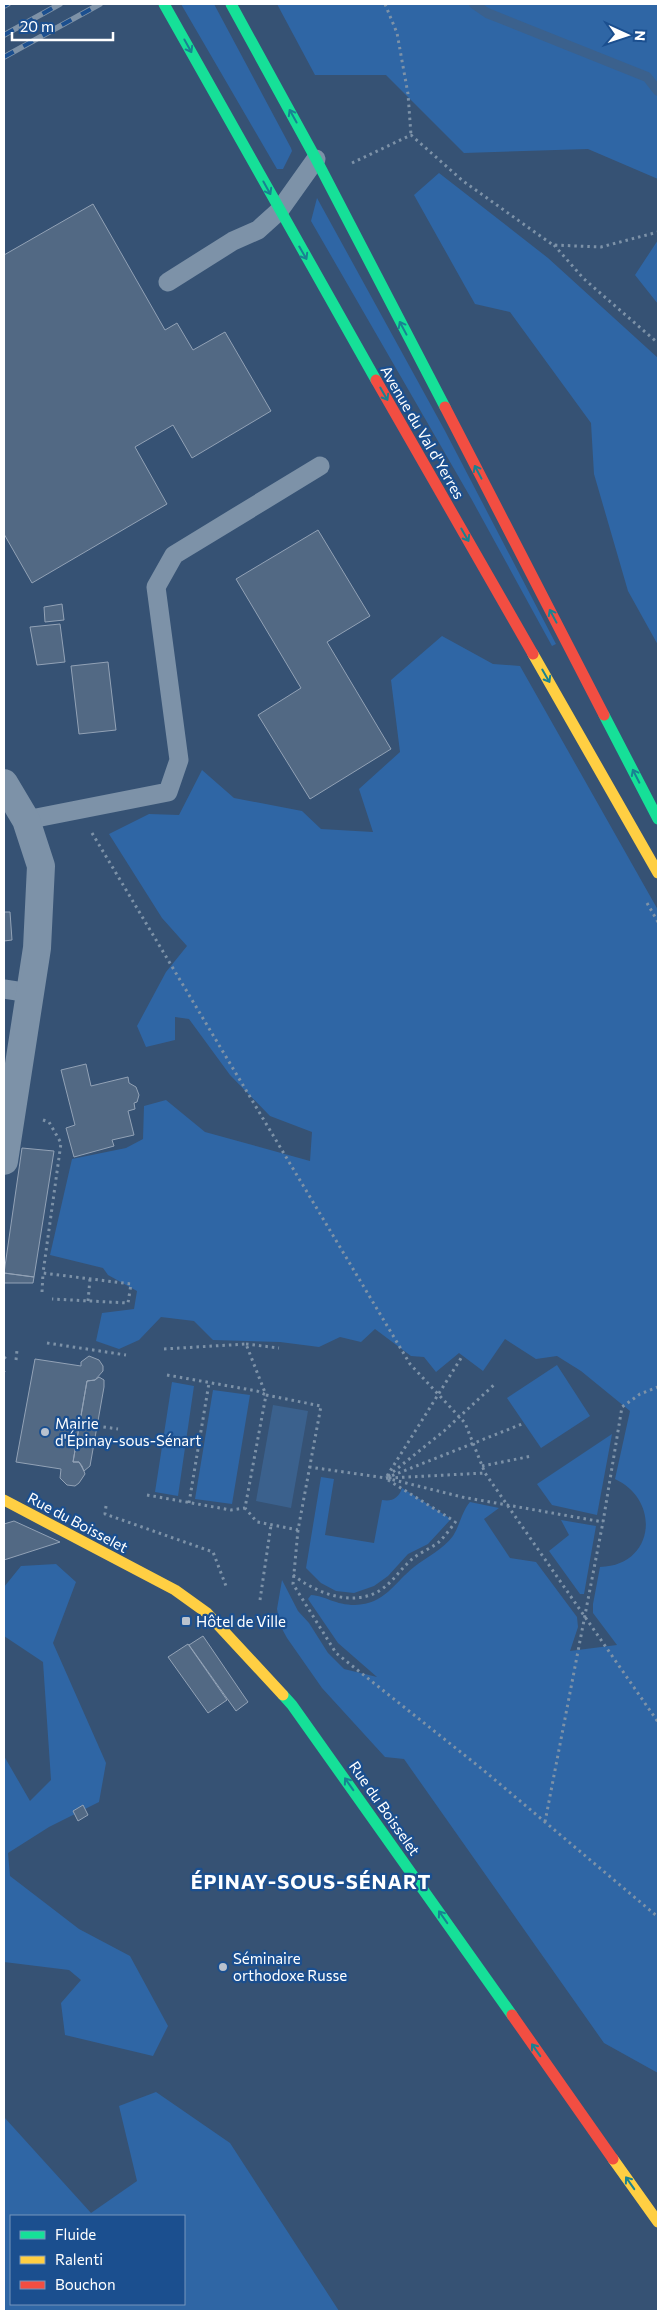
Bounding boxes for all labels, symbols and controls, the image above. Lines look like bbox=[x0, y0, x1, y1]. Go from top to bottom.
scale bar bbox=[12, 10, 114, 42]
north arrow bbox=[602, 10, 652, 60]
text: 20 m bbox=[20, 17, 54, 35]
text: N bbox=[632, 30, 649, 41]
one-way arrow bbox=[183, 39, 193, 53]
one-way arrow bbox=[288, 109, 297, 124]
one-way arrow bbox=[262, 181, 272, 195]
one-way arrow bbox=[299, 245, 309, 260]
one-way arrow bbox=[398, 320, 408, 335]
street label: Avenue du Val d'Yerres bbox=[377, 362, 469, 502]
one-way arrow bbox=[380, 386, 390, 401]
one-way arrow bbox=[473, 465, 482, 480]
one-way arrow bbox=[461, 527, 470, 542]
one-way arrow bbox=[548, 609, 557, 624]
one-way arrow bbox=[541, 668, 551, 683]
one-way arrow bbox=[631, 768, 641, 783]
place label: Mairie d'Épinay-sous-Sénart bbox=[55, 1414, 201, 1449]
marker: Mairie d'Épinay-sous-Sénart bbox=[39, 1426, 51, 1438]
street label: Rue du Boisselet bbox=[25, 1488, 131, 1556]
place label: Hôtel de Ville bbox=[196, 1612, 286, 1630]
marker: Hôtel de Ville bbox=[180, 1615, 192, 1627]
street label: Rue du Boisselet bbox=[346, 1757, 424, 1859]
one-way arrow bbox=[344, 1777, 354, 1791]
district label: ÉPINAY-SOUS-SÉNART bbox=[191, 1869, 431, 1893]
one-way arrow bbox=[438, 1910, 448, 1924]
place label: Séminaire orthodoxe Russe bbox=[233, 1949, 347, 1984]
marker: Séminaire orthodoxe Russe bbox=[217, 1961, 229, 1973]
one-way arrow bbox=[531, 2044, 542, 2057]
one-way arrow bbox=[625, 2176, 635, 2190]
legend bbox=[10, 2215, 185, 2305]
text: Fluide bbox=[55, 2225, 96, 2243]
text: Ralenti bbox=[55, 2250, 103, 2268]
text: Bouchon bbox=[55, 2275, 116, 2293]

